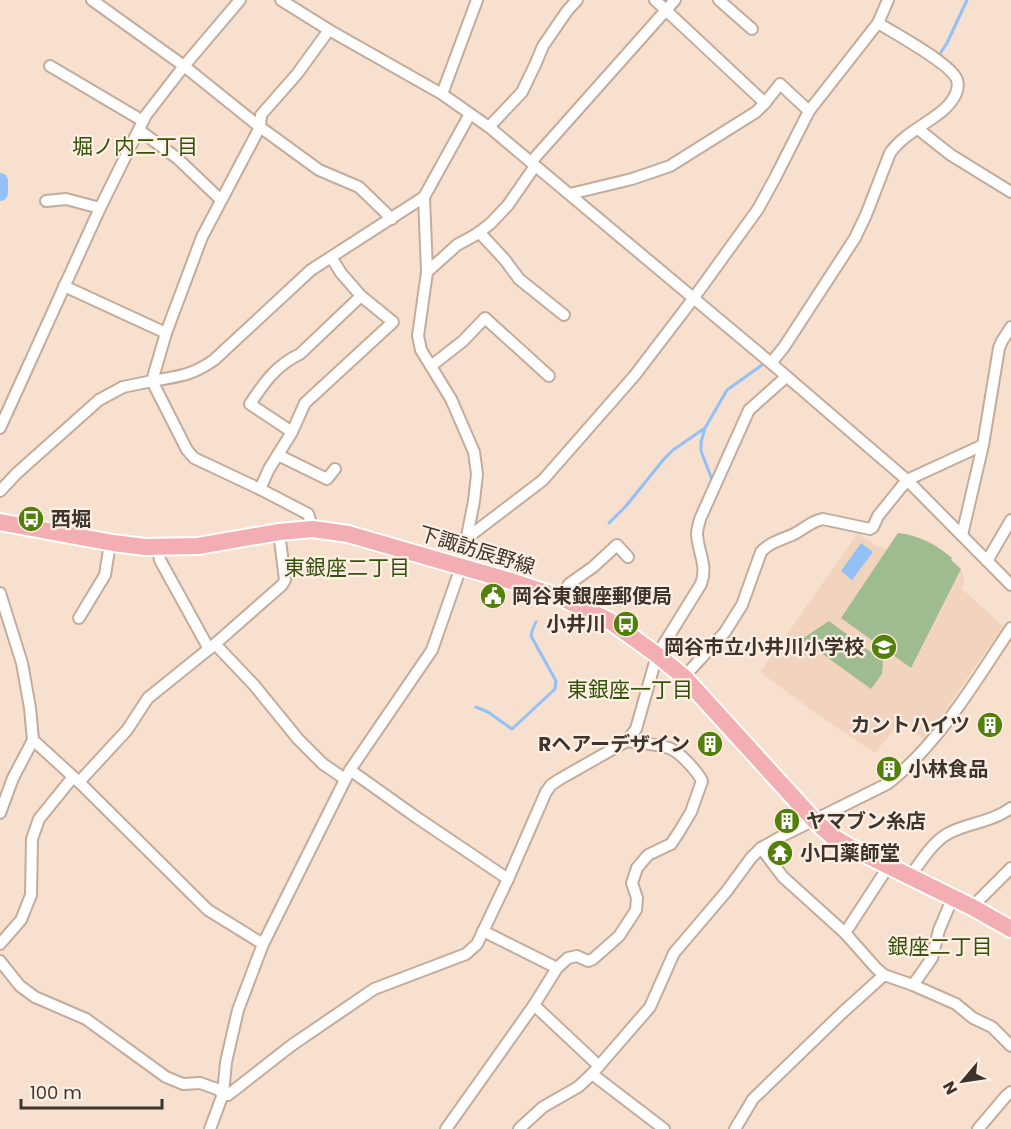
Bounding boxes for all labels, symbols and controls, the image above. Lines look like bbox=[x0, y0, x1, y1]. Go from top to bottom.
district label: 堀ノ内二丁目 bbox=[72, 132, 198, 161]
bus stop icon: 西堀 bbox=[16, 504, 46, 534]
place label: 西堀 bbox=[51, 505, 91, 533]
street label: 下諏訪辰野線 bbox=[416, 519, 538, 581]
district label: 東銀座二丁目 bbox=[284, 553, 410, 582]
public building icon: 岡谷東銀座郵便局 bbox=[478, 581, 508, 611]
place label: 岡谷東銀座郵便局 bbox=[512, 582, 672, 610]
bus stop icon: 小井川 bbox=[611, 609, 641, 639]
place label: 小井川 bbox=[546, 610, 606, 638]
school or university icon: 岡谷市立小井川小学校 bbox=[869, 632, 899, 662]
place label: 岡谷市立小井川小学校 bbox=[664, 633, 864, 661]
district label: 東銀座一丁目 bbox=[567, 675, 693, 704]
building icon: カントハイツ bbox=[975, 710, 1005, 740]
place label: カントハイツ bbox=[850, 711, 970, 739]
building icon: Rヘアーデザイン bbox=[695, 729, 725, 759]
place label: Rヘアーデザイン bbox=[538, 730, 690, 758]
building icon: 小林食品 bbox=[874, 754, 904, 784]
place label: 小林食品 bbox=[908, 755, 988, 783]
building icon: ヤマブン糸店 bbox=[772, 806, 802, 836]
place label: ヤマブン糸店 bbox=[806, 807, 926, 835]
temple icon: 小口薬師堂 bbox=[765, 838, 795, 868]
place label: 小口薬師堂 bbox=[800, 839, 900, 867]
district label: 銀座二丁目 bbox=[888, 932, 993, 961]
north arrow bbox=[933, 1051, 993, 1111]
scale bar bbox=[21, 1072, 162, 1110]
text: N bbox=[937, 1077, 963, 1099]
text: 100 m bbox=[30, 1080, 82, 1105]

